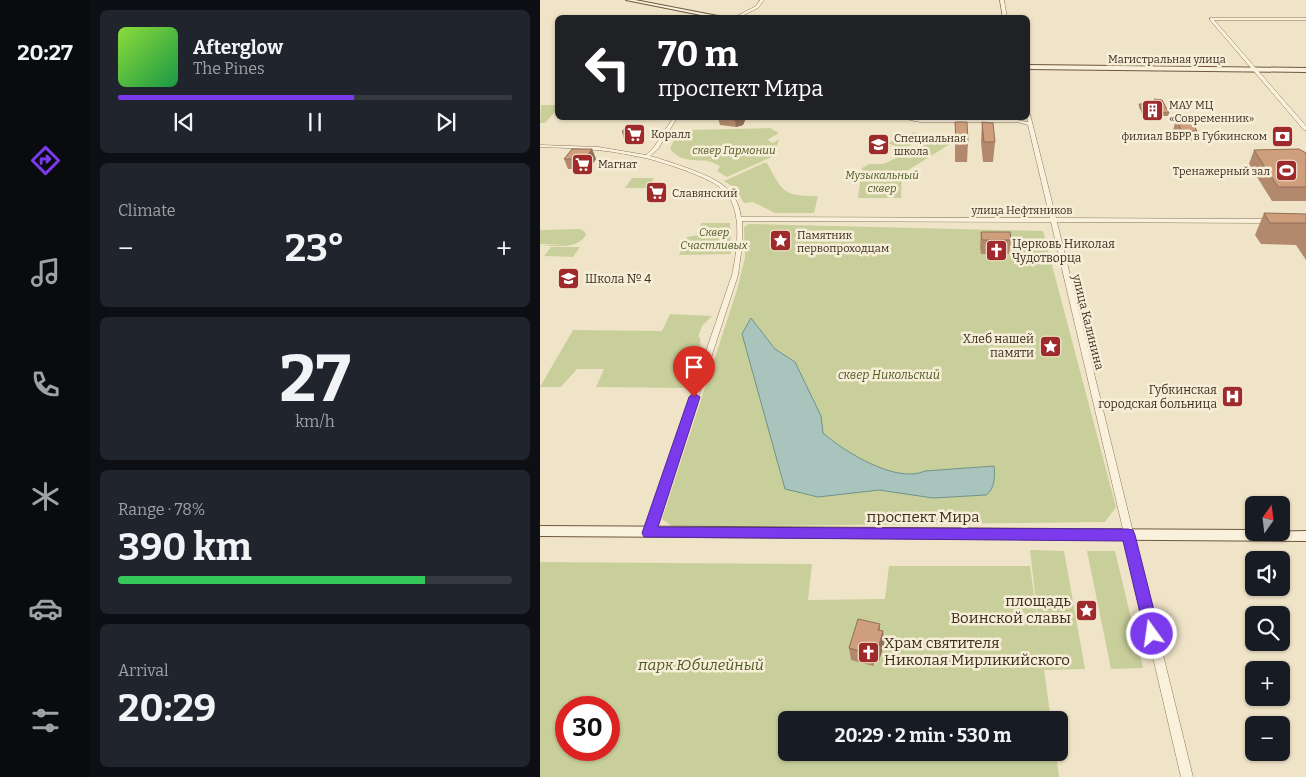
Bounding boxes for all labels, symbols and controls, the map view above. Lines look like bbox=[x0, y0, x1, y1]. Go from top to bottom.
text: 70 m bbox=[658, 33, 738, 75]
icon: left bbox=[575, 35, 640, 100]
text: Afterglow bbox=[193, 36, 283, 59]
text: 20:27 bbox=[17, 39, 73, 66]
street label: Магистральная улица bbox=[1108, 53, 1226, 66]
text: The Pines bbox=[193, 59, 265, 78]
text: проспект Мира bbox=[658, 75, 823, 102]
building icon: МАУ МЦ «Современник» bbox=[1141, 99, 1165, 123]
place label: МАУ МЦ «Современник» bbox=[1169, 99, 1254, 125]
icon: previous bbox=[170, 108, 198, 136]
icon: pause bbox=[301, 108, 329, 136]
icon: next bbox=[432, 108, 460, 136]
supermarket icon: Коралл bbox=[623, 122, 647, 146]
bank icon: филиал ВБРР в Губкинском bbox=[1271, 124, 1295, 148]
place label: Коралл bbox=[651, 128, 691, 141]
place label: филиал ВБРР в Губкинском bbox=[1121, 130, 1267, 143]
school or university icon: Специальная школа bbox=[866, 132, 890, 156]
place label: Специальная школа bbox=[894, 132, 966, 158]
icon: directions bbox=[28, 143, 63, 178]
park label: сквер Гармонии bbox=[692, 144, 776, 157]
supermarket icon: Магнат bbox=[570, 152, 594, 176]
place label: Магнат bbox=[598, 158, 638, 171]
sports icon: Тренажерный зал bbox=[1274, 159, 1298, 183]
place label: Тренажерный зал bbox=[1173, 165, 1270, 178]
park label: Музыкальный сквер bbox=[845, 169, 919, 195]
supermarket icon: Славянский bbox=[644, 181, 668, 205]
place label: Славянский bbox=[672, 187, 737, 200]
text: Climate bbox=[118, 201, 176, 220]
street label: улица Нефтяников bbox=[970, 204, 1073, 217]
text: 23° bbox=[285, 225, 345, 271]
park label: Сквер Счастливых bbox=[680, 226, 749, 252]
place icon: Памятник первопроходцам bbox=[769, 229, 793, 253]
place label: Памятник первопроходцам bbox=[797, 229, 889, 255]
text: − bbox=[118, 232, 133, 265]
text: + bbox=[496, 232, 512, 265]
place label: Церковь Николая Чудотворца bbox=[1012, 237, 1115, 265]
church icon: Церковь Николая Чудотворца bbox=[984, 239, 1008, 263]
icon: music bbox=[28, 255, 63, 290]
school or university icon: Школа № 4 bbox=[557, 267, 581, 291]
place label: Школа № 4 bbox=[585, 272, 651, 286]
street label: улица Калинина bbox=[1069, 272, 1107, 372]
place label: Хлеб нашей памяти bbox=[963, 332, 1034, 360]
place icon: Хлеб нашей памяти bbox=[1038, 334, 1062, 358]
text: 27 bbox=[279, 340, 351, 418]
pin bbox=[673, 346, 715, 397]
icon: arrive bbox=[680, 353, 708, 381]
icon: phone bbox=[28, 367, 63, 402]
park label: сквер Никольский bbox=[838, 368, 940, 382]
place label: Губкинская городская больница bbox=[1098, 383, 1217, 411]
hospital icon: Губкинская городская больница bbox=[1221, 385, 1245, 409]
text: km/h bbox=[295, 412, 335, 431]
icon: climate bbox=[28, 479, 63, 514]
north arrow bbox=[1245, 496, 1290, 541]
map controls bbox=[1245, 496, 1290, 761]
text: Range · 78% bbox=[118, 500, 205, 519]
street label: проспект Мира bbox=[867, 508, 979, 526]
text: 390 km bbox=[118, 524, 252, 570]
button: sound bbox=[1245, 551, 1290, 596]
icon: car bbox=[28, 591, 63, 626]
place label: площадь Воинской славы bbox=[951, 592, 1071, 627]
place icon: площадь Воинской славы bbox=[1075, 598, 1099, 622]
button: search bbox=[1245, 606, 1290, 651]
position arrow bbox=[1125, 607, 1177, 659]
place label: Храм святителя Николая Мирликийского bbox=[884, 634, 1070, 669]
church icon: Храм святителя Николая Мирликийского bbox=[856, 640, 880, 664]
park label: парк Юбилейный bbox=[637, 656, 764, 674]
text: Arrival bbox=[118, 661, 169, 680]
button: + bbox=[1245, 661, 1290, 706]
text: 20:29 bbox=[118, 685, 216, 731]
speed limit sign: 30 bbox=[555, 696, 620, 761]
icon: filters bbox=[28, 703, 63, 738]
button: − bbox=[1245, 716, 1290, 761]
text: 20:29 · 2 min · 530 m bbox=[835, 724, 1011, 747]

